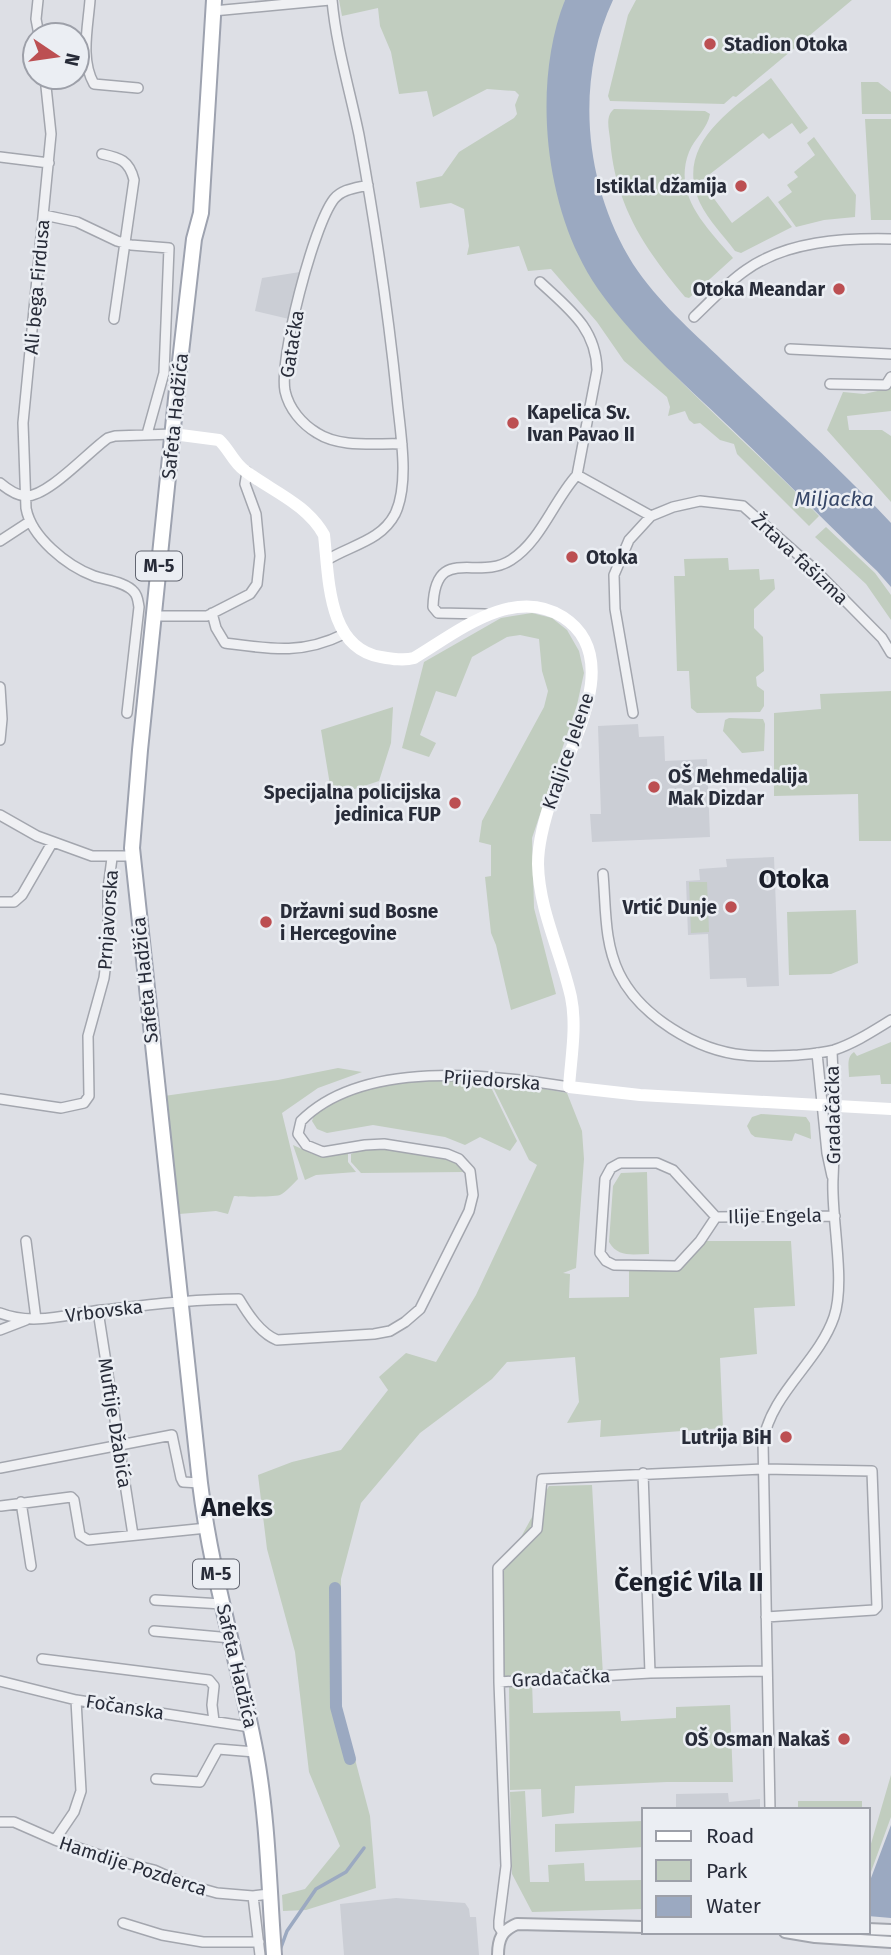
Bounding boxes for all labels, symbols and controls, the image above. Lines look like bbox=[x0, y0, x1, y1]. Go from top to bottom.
north arrow bbox=[21, 21, 91, 91]
place label: Stadion Otoka bbox=[724, 33, 848, 56]
marker: Stadion Otoka bbox=[702, 36, 718, 52]
text: N bbox=[59, 51, 85, 68]
place label: Istiklal džamija bbox=[596, 175, 727, 198]
marker: Istiklal džamija bbox=[733, 178, 749, 194]
street label: Ali bega Firdusa bbox=[20, 218, 54, 356]
place label: Otoka Meandar bbox=[693, 278, 825, 301]
marker: Otoka Meandar bbox=[831, 281, 847, 297]
street label: Gatačka bbox=[275, 308, 309, 380]
street label: Safeta Hadžića bbox=[157, 352, 193, 480]
place label: Kapelica Sv. Ivan Pavao II bbox=[527, 401, 635, 446]
marker: Kapelica Sv. Ivan Pavao II bbox=[505, 415, 521, 431]
water label: Miljacka bbox=[794, 486, 874, 512]
street label: Žrtava fašizma bbox=[747, 509, 853, 609]
place label: Otoka bbox=[586, 546, 638, 569]
marker: Otoka bbox=[564, 549, 580, 565]
road number: M-5 bbox=[136, 552, 182, 580]
street label: Kraljice Jelene bbox=[537, 690, 599, 812]
place label: OŠ Mehmedalija Mak Dizdar bbox=[668, 763, 808, 810]
marker: OŠ Mehmedalija Mak Dizdar bbox=[646, 779, 662, 795]
place label: Specijalna policijska jedinica FUP bbox=[264, 781, 441, 826]
marker: Specijalna policijska jedinica FUP bbox=[447, 795, 463, 811]
district label: Otoka bbox=[759, 864, 829, 895]
street label: Prnjavorska bbox=[93, 869, 123, 971]
place label: Vrtić Dunje bbox=[621, 896, 717, 919]
marker: Vrtić Dunje bbox=[723, 899, 739, 915]
place label: Državni sud Bosne i Hercegovine bbox=[280, 900, 438, 945]
marker: Državni sud Bosne i Hercegovine bbox=[258, 914, 274, 930]
street label: Safeta Hadžića bbox=[127, 916, 163, 1044]
street label: Prijedorska bbox=[443, 1065, 541, 1095]
street label: Gradačačka bbox=[821, 1065, 845, 1165]
street label: Ilije Engela bbox=[728, 1204, 822, 1228]
street label: Vrbovska bbox=[64, 1295, 144, 1327]
street label: Muftije Džabića bbox=[93, 1356, 137, 1490]
place label: Lutrija BiH bbox=[681, 1426, 772, 1449]
marker: Lutrija BiH bbox=[778, 1429, 794, 1445]
district label: Aneks bbox=[200, 1492, 273, 1523]
road number: M-5 bbox=[193, 1560, 239, 1588]
district label: Čengić Vila II bbox=[614, 1566, 764, 1598]
street label: Safeta Hadžića bbox=[212, 1602, 262, 1730]
street label: Gradačačka bbox=[511, 1664, 611, 1692]
street label: Fočanska bbox=[84, 1689, 166, 1725]
place label: OŠ Osman Nakaš bbox=[685, 1726, 830, 1751]
marker: OŠ Osman Nakaš bbox=[836, 1731, 852, 1747]
legend bbox=[642, 1808, 870, 1934]
text: Road bbox=[706, 1823, 754, 1849]
street label: Hamdije Pozderca bbox=[56, 1831, 210, 1901]
text: Park bbox=[706, 1858, 748, 1884]
text: Water bbox=[706, 1893, 761, 1919]

